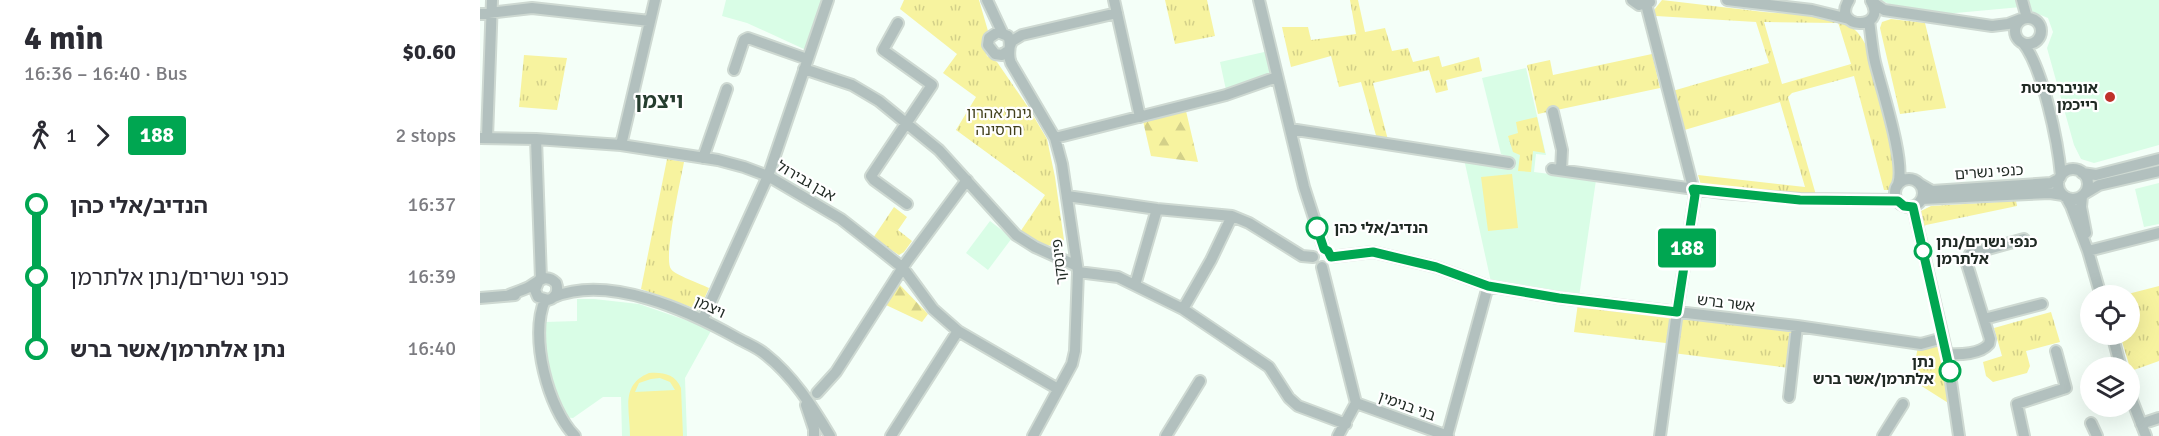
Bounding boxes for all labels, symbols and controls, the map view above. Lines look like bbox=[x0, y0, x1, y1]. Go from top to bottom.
text: 4 min bbox=[24, 18, 104, 59]
text: $0.60 bbox=[402, 38, 456, 65]
text: 16:36 – 16:40 · Bus bbox=[24, 61, 187, 86]
place label: אוניברסיטת רייכמן bbox=[2021, 79, 2098, 114]
district label: ויצמן bbox=[635, 88, 683, 114]
marker: אוניברסיטת רייכמן bbox=[2103, 90, 2117, 104]
park label: גינת אהרון חרסינה bbox=[967, 104, 1032, 139]
icon: walk bbox=[24, 119, 57, 152]
icon: forward bbox=[86, 119, 119, 152]
text: 188 bbox=[140, 122, 174, 148]
text: 1 bbox=[66, 123, 77, 148]
text: 2 stops bbox=[395, 123, 456, 148]
street label: אבן גבירול bbox=[773, 157, 839, 205]
street label: כנפי נשרים bbox=[1954, 161, 2024, 183]
text: הנדיב/אלי כהן bbox=[70, 192, 208, 219]
text: 16:37 bbox=[407, 192, 456, 217]
marker: הנדיב/אלי כהן bbox=[1306, 217, 1328, 239]
place label: הנדיב/אלי כהן bbox=[1334, 219, 1428, 237]
line badge: 188 bbox=[1652, 228, 1722, 268]
place label: כנפי נשרים/נתן אלתרמן bbox=[1936, 233, 2038, 268]
text: 188 bbox=[1670, 235, 1704, 261]
street label: פינסקר bbox=[1048, 238, 1070, 286]
marker: כנפי נשרים/נתן אלתרמן bbox=[1914, 242, 1932, 260]
text: כנפי נשרים/נתן אלתרמן bbox=[70, 264, 289, 291]
text: 16:39 bbox=[407, 264, 456, 289]
map controls bbox=[2080, 285, 2140, 417]
button: locate bbox=[2080, 285, 2140, 345]
street label: אשר ברש bbox=[1696, 291, 1756, 315]
street label: ויצמן bbox=[692, 292, 728, 322]
text: נתן אלתרמן/אשר ברש bbox=[70, 336, 285, 363]
text: 16:40 bbox=[407, 336, 456, 361]
place label: נתן אלתרמן/אשר ברש bbox=[1813, 353, 1934, 388]
button: layers bbox=[2080, 357, 2140, 417]
marker: נתן אלתרמן/אשר ברש bbox=[1939, 360, 1961, 382]
street label: בני בנימין bbox=[1376, 387, 1438, 425]

